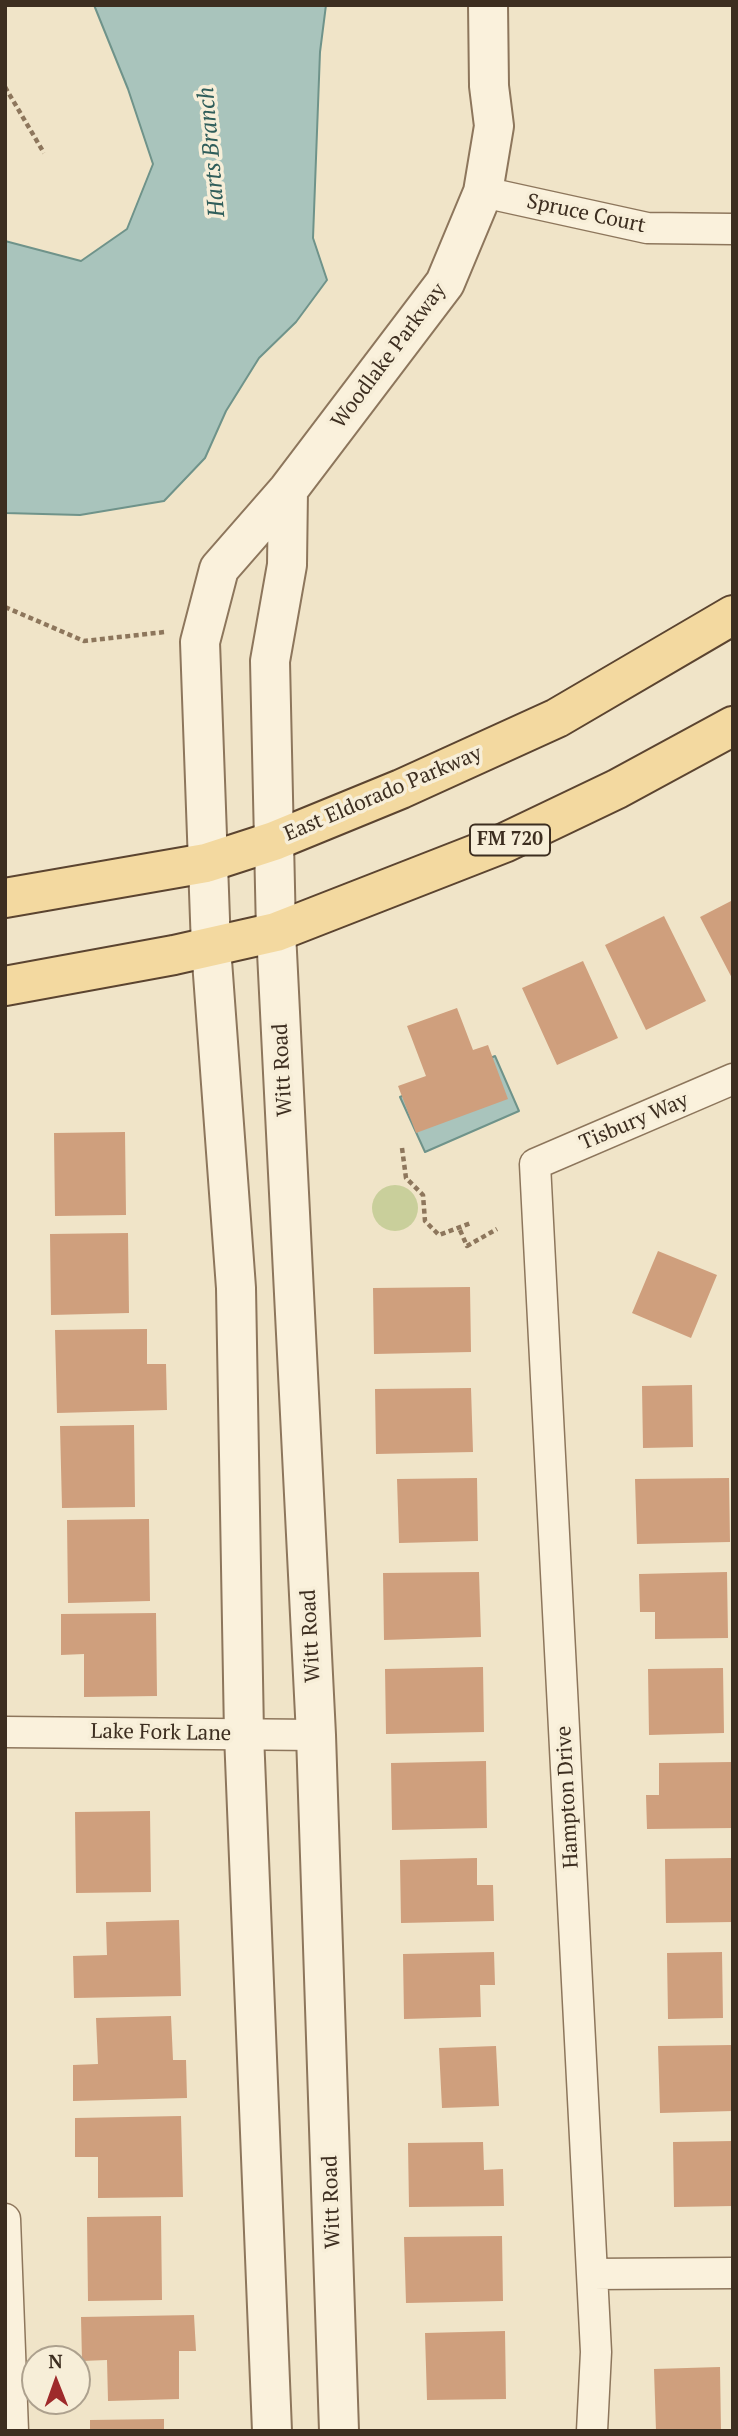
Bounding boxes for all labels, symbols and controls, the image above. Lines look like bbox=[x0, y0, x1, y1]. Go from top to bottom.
water label: Harts Branch bbox=[193, 86, 231, 218]
street label: Spruce Court bbox=[524, 189, 648, 239]
street label: Woodlake Parkway bbox=[326, 279, 452, 433]
street label: East Eldorado Parkway bbox=[280, 741, 486, 847]
road number: FM 720 bbox=[470, 824, 550, 856]
street label: Witt Road bbox=[268, 1023, 298, 1117]
street label: Tisbury Way bbox=[576, 1088, 692, 1156]
street label: Witt Road bbox=[296, 1589, 326, 1683]
street label: Lake Fork Lane bbox=[90, 1719, 232, 1747]
street label: Hampton Drive bbox=[552, 1725, 584, 1869]
street label: Witt Road bbox=[318, 2155, 346, 2249]
north arrow bbox=[21, 2345, 91, 2415]
text: N bbox=[48, 2348, 63, 2373]

